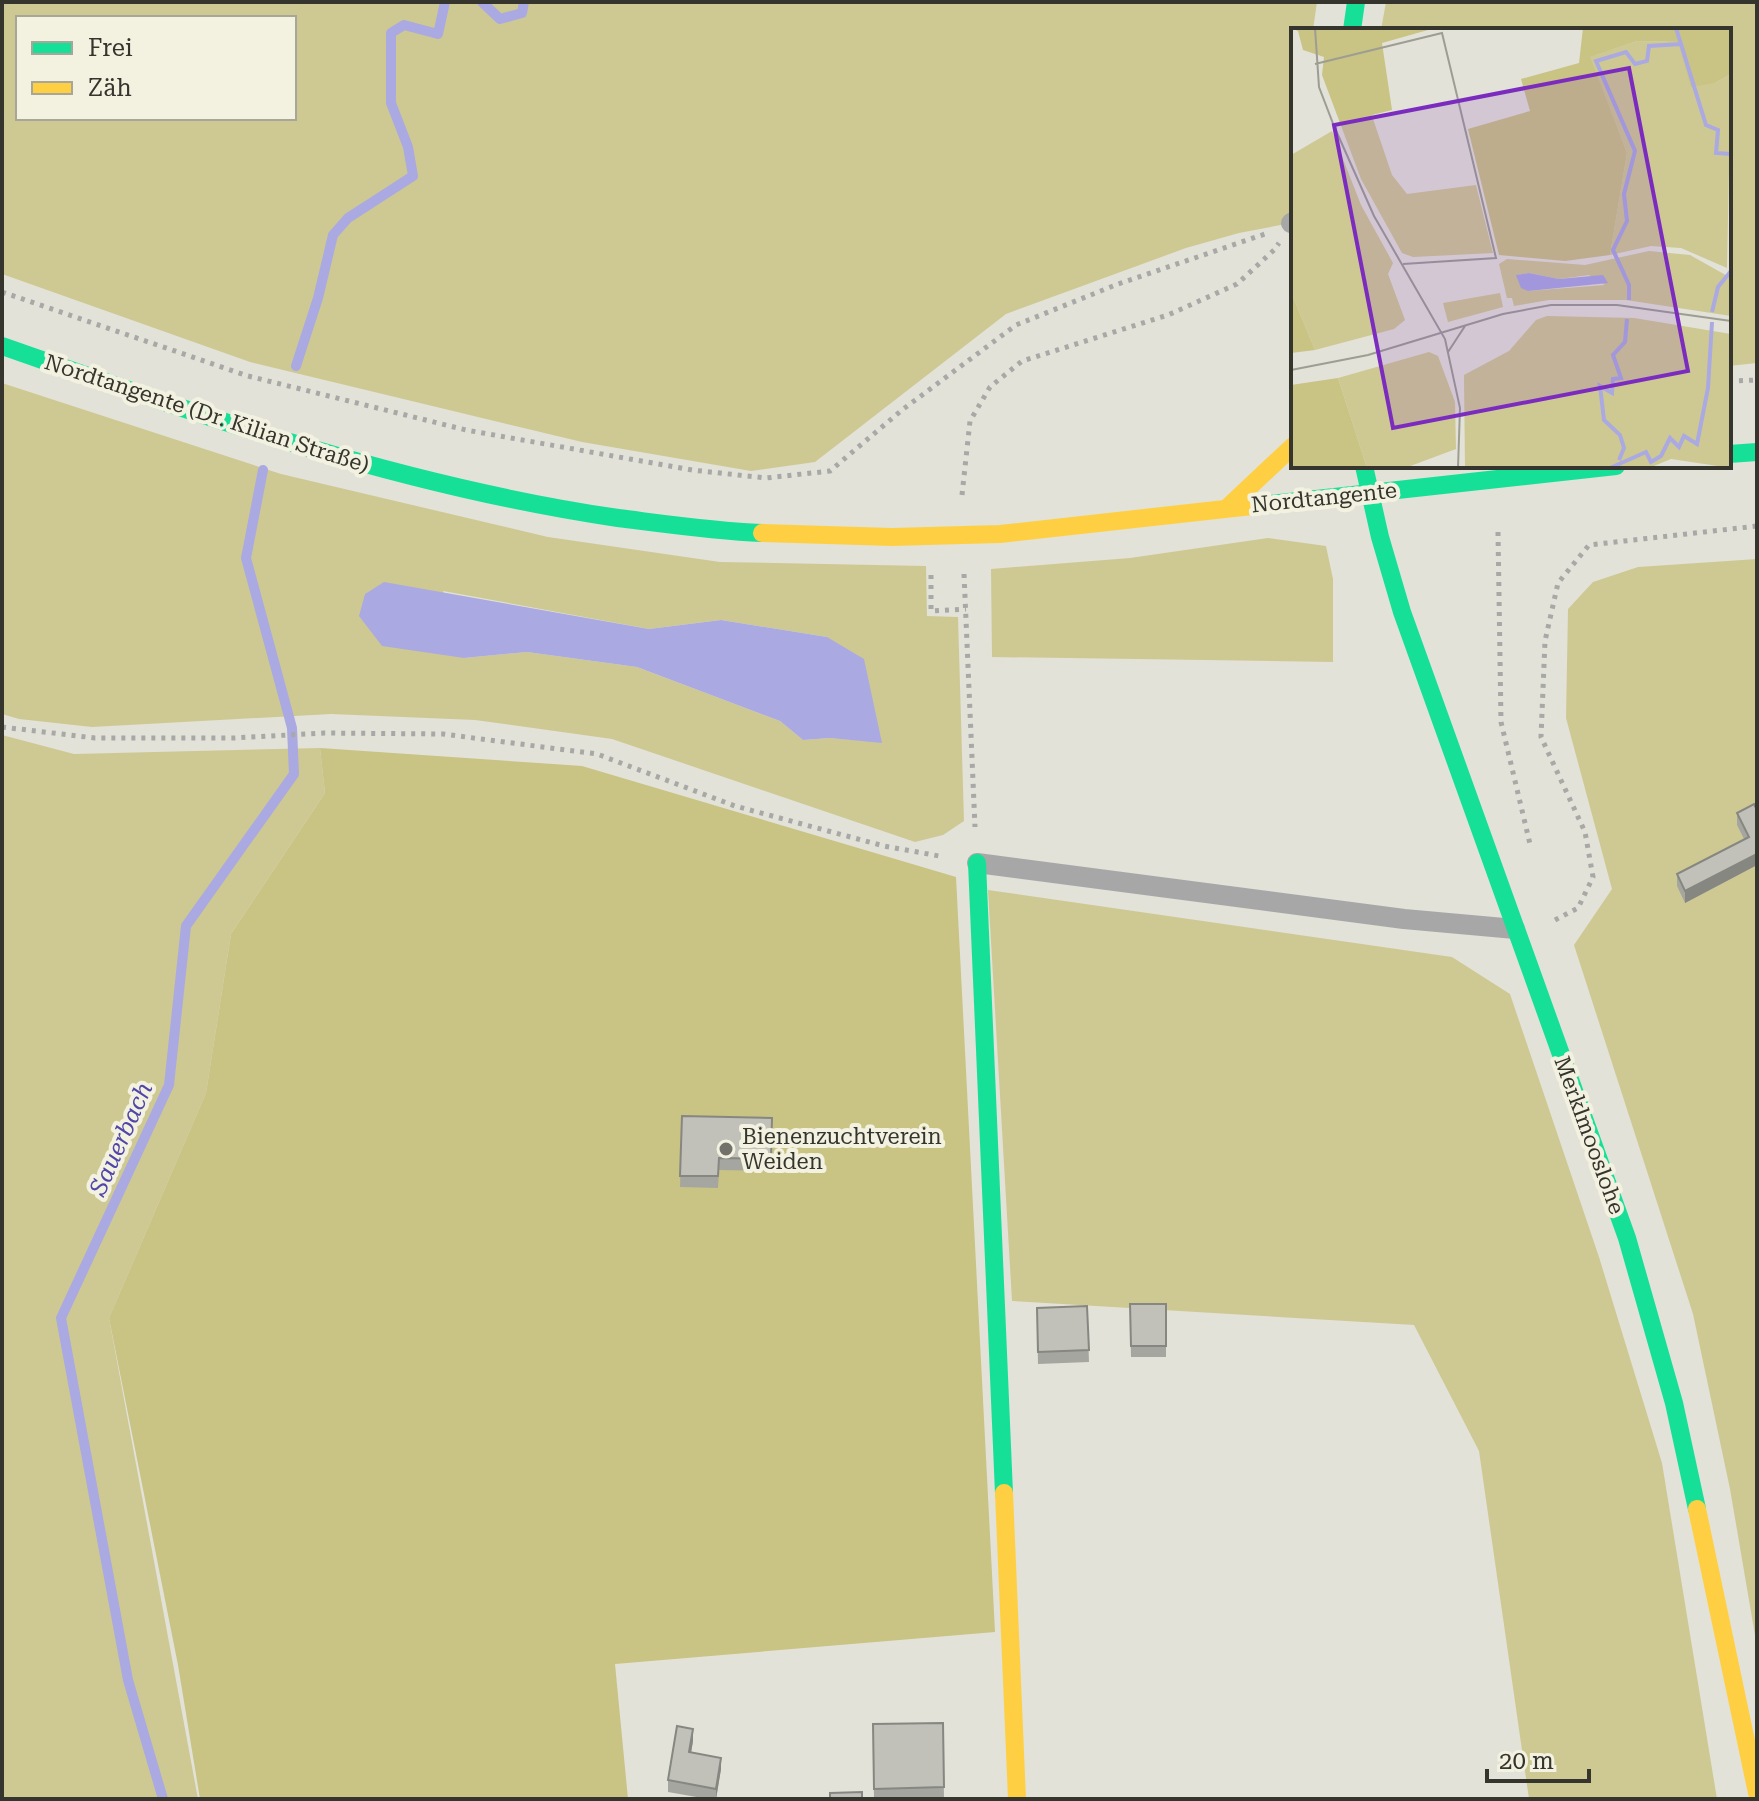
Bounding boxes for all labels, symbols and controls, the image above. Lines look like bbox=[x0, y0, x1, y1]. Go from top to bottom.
legend bbox=[16, 16, 296, 120]
inset map bbox=[1291, 28, 1731, 468]
text: Frei bbox=[88, 34, 133, 62]
text: Zäh bbox=[88, 74, 132, 102]
street label: Nordtangente (Dr. Kilian Straße) bbox=[42, 349, 372, 478]
street label: Nordtangente bbox=[1250, 477, 1398, 518]
street label: Merklmooslohe bbox=[1549, 1053, 1630, 1218]
water label: Sauerbach bbox=[83, 1078, 158, 1201]
place label: Bienenzuchtverein Weiden bbox=[742, 1124, 942, 1174]
marker: Bienenzuchtverein Weiden bbox=[717, 1140, 735, 1158]
scale bar bbox=[1487, 1733, 1589, 1783]
text: 20 m bbox=[1499, 1747, 1554, 1775]

